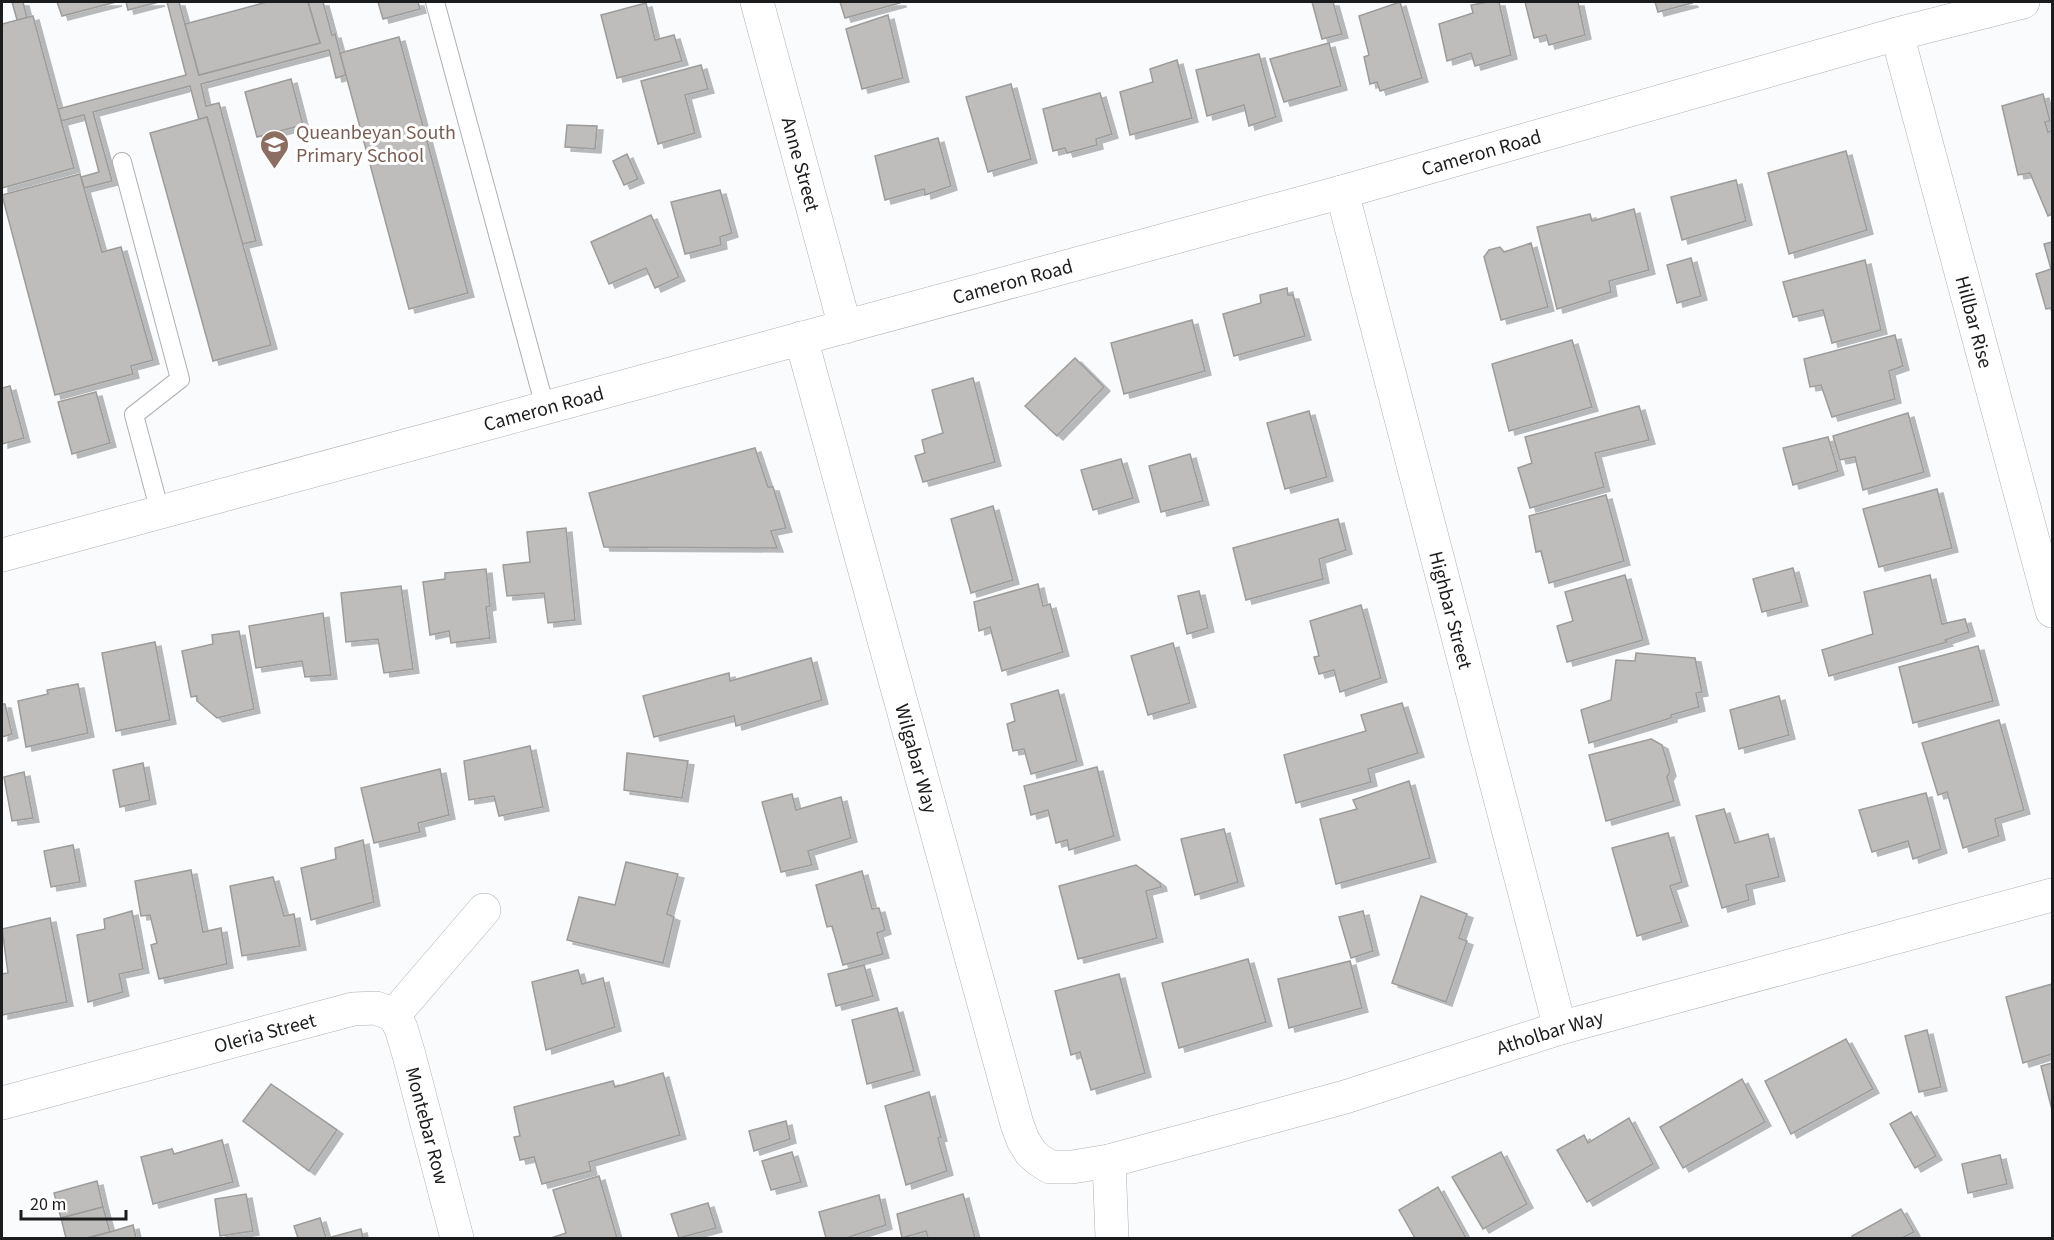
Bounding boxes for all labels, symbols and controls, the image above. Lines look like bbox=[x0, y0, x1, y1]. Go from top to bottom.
street label: Anne Street bbox=[774, 114, 826, 215]
place label: Queanbeyan South Primary School bbox=[296, 119, 456, 170]
street label: Cameron Road bbox=[1418, 123, 1545, 184]
school or university icon: Queanbeyan South Primary School bbox=[259, 128, 291, 170]
street label: Cameron Road bbox=[950, 253, 1076, 312]
street label: Hillbar Rise bbox=[1948, 273, 1999, 371]
street label: Cameron Road bbox=[480, 380, 607, 439]
street label: Highbar Street bbox=[1421, 548, 1479, 673]
street label: Wilgabar Way bbox=[887, 701, 944, 817]
street label: Atholbar Way bbox=[1493, 1004, 1607, 1063]
street label: Oleria Street bbox=[211, 1007, 319, 1061]
street label: Montebar Row bbox=[398, 1064, 455, 1188]
scale bar bbox=[21, 1183, 126, 1221]
text: 20 m bbox=[30, 1192, 66, 1217]

